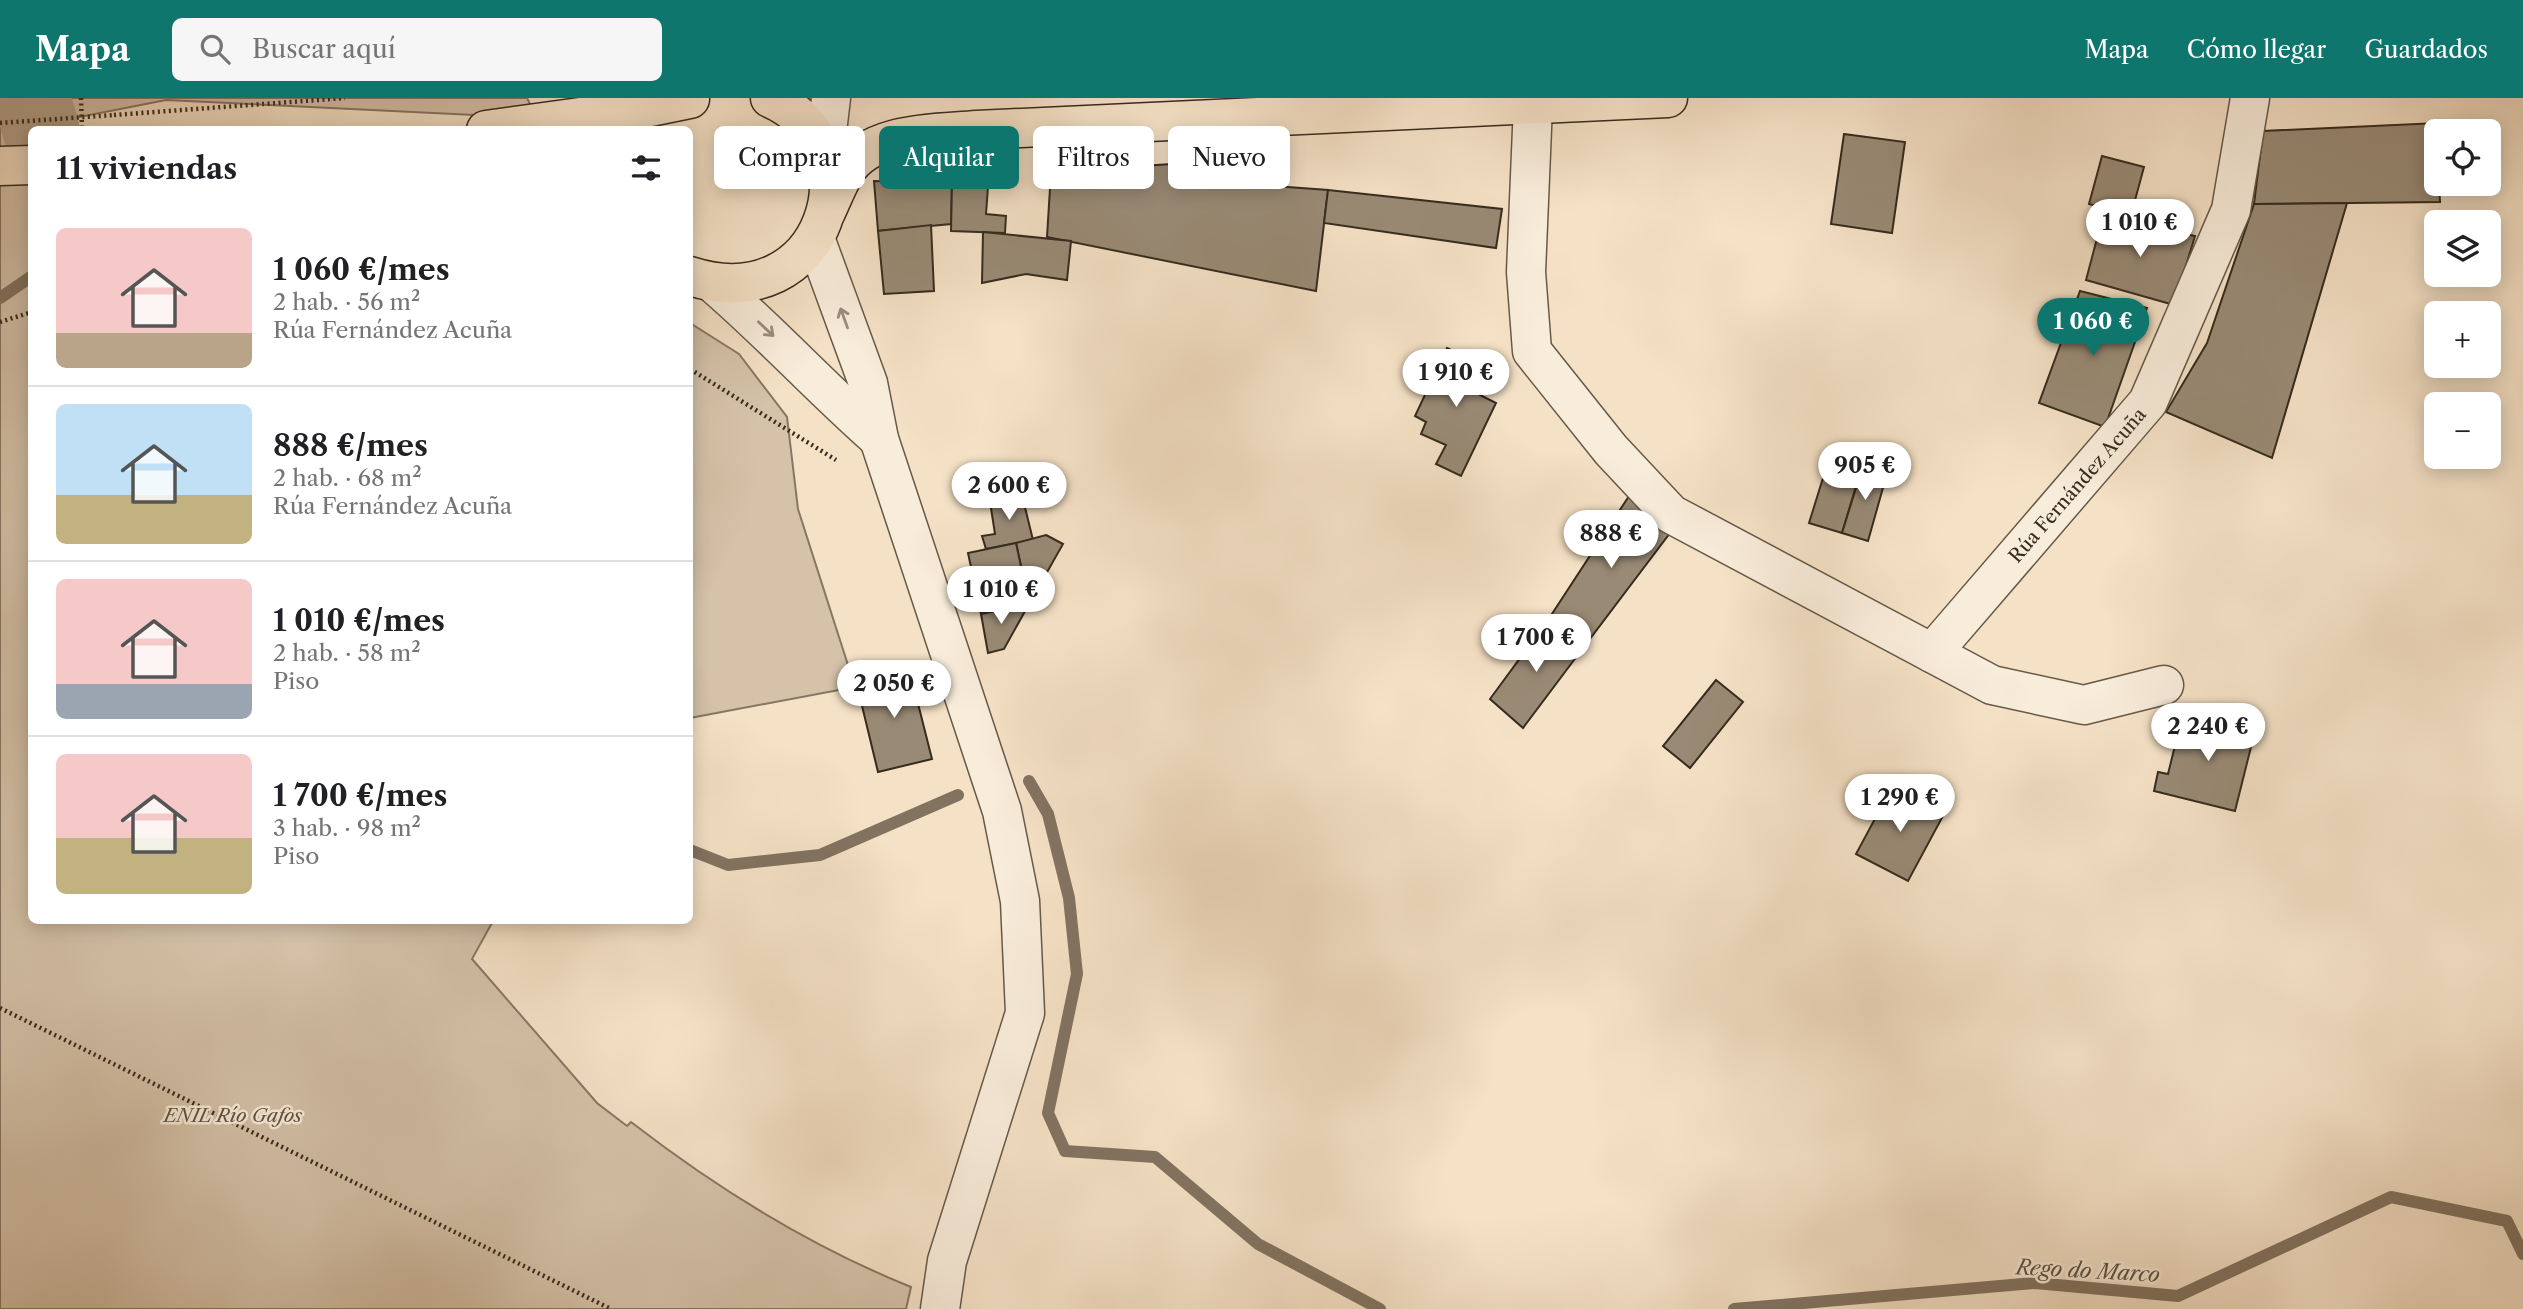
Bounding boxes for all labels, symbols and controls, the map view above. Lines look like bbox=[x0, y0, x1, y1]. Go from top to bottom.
search box bbox=[172, 18, 662, 81]
text: Mapa bbox=[35, 29, 130, 70]
icon: search bbox=[196, 30, 234, 68]
text: Buscar aquí bbox=[252, 33, 396, 65]
text: Mapa bbox=[2084, 35, 2149, 64]
text: Cómo llegar bbox=[2187, 35, 2326, 64]
text: Guardados bbox=[2364, 35, 2488, 64]
map controls bbox=[2424, 119, 2501, 469]
button: locate bbox=[2424, 119, 2501, 196]
chip: Comprar bbox=[714, 126, 865, 189]
chip: Alquilar bbox=[879, 126, 1019, 189]
chip: Filtros bbox=[1033, 126, 1154, 189]
chip: Nuevo bbox=[1168, 126, 1290, 189]
icon: filters bbox=[627, 149, 665, 187]
text: 11 viviendas bbox=[56, 150, 237, 187]
pin: 1 010 € bbox=[2075, 200, 2205, 259]
text: 1 010 € bbox=[2102, 208, 2178, 236]
button: layers bbox=[2424, 210, 2501, 287]
text: 1 060 €/mes bbox=[273, 251, 450, 288]
icon: home bbox=[112, 256, 196, 340]
text: 2 hab. · 56 m² bbox=[273, 288, 420, 316]
pin: 1 060 € bbox=[2028, 299, 2158, 358]
button: + bbox=[2424, 301, 2501, 378]
text: 1 060 € bbox=[2053, 307, 2133, 335]
one-way arrow bbox=[837, 308, 850, 330]
text: Rúa Fernández Acuña bbox=[273, 316, 512, 344]
one-way arrow bbox=[757, 321, 774, 338]
pin: 1 910 € bbox=[1391, 350, 1521, 409]
text: 1 910 € bbox=[1418, 358, 1494, 386]
button: − bbox=[2424, 392, 2501, 469]
street label: Rúa Fernández Acuña bbox=[2004, 403, 2151, 567]
text: 888 €/mes bbox=[273, 427, 428, 464]
icon: home bbox=[112, 432, 196, 516]
pin: 905 € bbox=[1816, 442, 1914, 502]
text: 905 € bbox=[1834, 451, 1896, 479]
pin: 2 600 € bbox=[944, 462, 1074, 522]
text: 2 hab. · 68 m² bbox=[273, 464, 422, 492]
text: 2 600 € bbox=[968, 471, 1050, 499]
text: Rúa Fernández Acuña bbox=[273, 492, 512, 520]
pin: 888 € bbox=[1562, 510, 1660, 570]
text: 888 € bbox=[1580, 519, 1642, 547]
pin: 1 010 € bbox=[936, 566, 1066, 626]
text: 1 010 € bbox=[963, 575, 1039, 603]
text: 1 010 €/mes bbox=[273, 602, 445, 639]
icon: home bbox=[112, 607, 196, 691]
pin: 1 700 € bbox=[1471, 614, 1601, 674]
text: 1 700 € bbox=[1497, 623, 1575, 651]
text: 2 hab. · 58 m² bbox=[273, 639, 421, 667]
pin: 2 050 € bbox=[829, 660, 959, 720]
text: Piso bbox=[273, 667, 319, 695]
text: 2 050 € bbox=[853, 669, 935, 697]
pin: 2 240 € bbox=[2143, 704, 2273, 763]
text: 2 240 € bbox=[2167, 712, 2249, 740]
pin: 1 290 € bbox=[1835, 774, 1965, 834]
text: 1 700 €/mes bbox=[273, 777, 447, 814]
icon: home bbox=[112, 782, 196, 866]
text: 1 290 € bbox=[1861, 783, 1939, 811]
text: 3 hab. · 98 m² bbox=[273, 814, 421, 842]
text: Piso bbox=[273, 842, 319, 870]
park label: ENIL Río Gafos bbox=[162, 1104, 303, 1127]
water label: Rego do Marco bbox=[2014, 1254, 2161, 1287]

